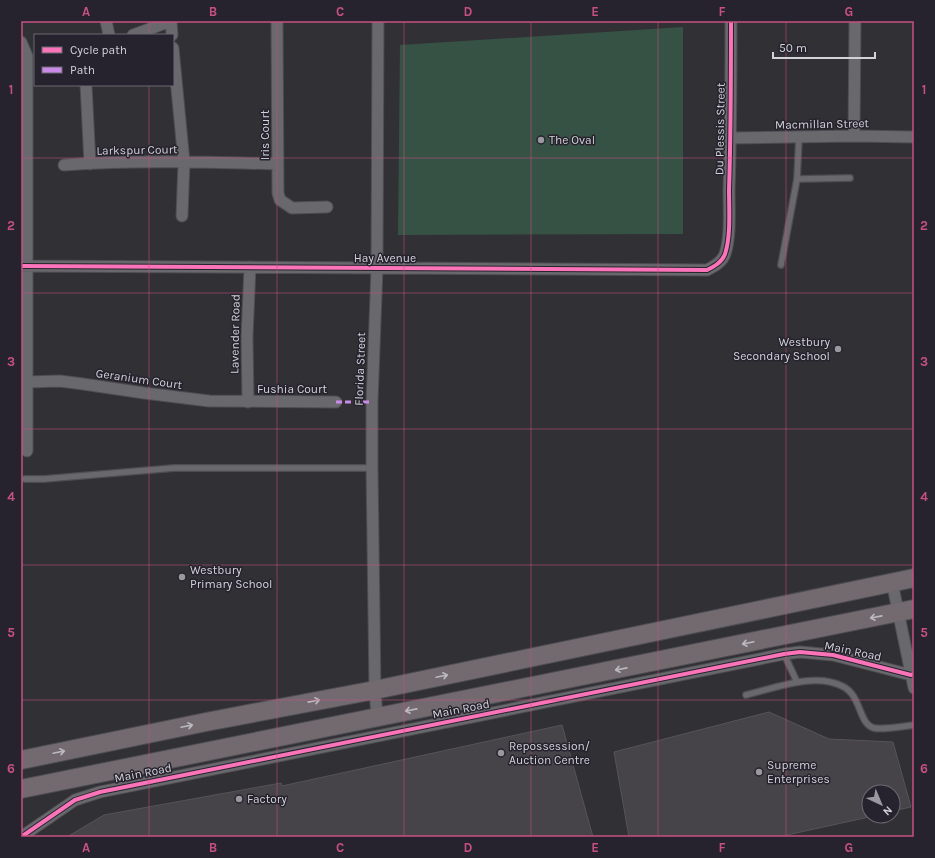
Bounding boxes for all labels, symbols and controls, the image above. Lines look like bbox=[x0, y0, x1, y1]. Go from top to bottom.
text: A bbox=[82, 4, 90, 19]
text: B bbox=[209, 4, 217, 19]
text: C bbox=[336, 4, 344, 19]
text: D bbox=[464, 4, 473, 19]
text: E bbox=[591, 4, 599, 19]
text: F bbox=[718, 4, 726, 19]
text: G bbox=[845, 4, 853, 19]
legend bbox=[34, 34, 174, 86]
scale bar bbox=[773, 34, 875, 60]
text: 50 m bbox=[779, 41, 807, 55]
text: Cycle path bbox=[70, 43, 127, 57]
text: Path bbox=[70, 63, 95, 77]
text: 1 bbox=[9, 82, 13, 97]
street label: Du Plessis Street bbox=[712, 82, 728, 175]
text: 1 bbox=[922, 82, 926, 97]
street label: Iris Court bbox=[258, 109, 272, 160]
street label: Macmillan Street bbox=[775, 116, 870, 132]
place label: The Oval bbox=[549, 133, 595, 147]
marker: The Oval bbox=[536, 135, 546, 145]
street label: Larkspur Court bbox=[96, 142, 178, 158]
text: 2 bbox=[7, 218, 15, 233]
text: 2 bbox=[920, 218, 928, 233]
street label: Hay Avenue bbox=[354, 251, 416, 265]
street label: Lavender Road bbox=[227, 294, 243, 374]
street label: Florida Street bbox=[352, 331, 368, 406]
place label: Westbury Secondary School bbox=[733, 335, 830, 363]
marker: Westbury Secondary School bbox=[833, 344, 843, 354]
text: 3 bbox=[7, 354, 15, 369]
text: 3 bbox=[920, 354, 928, 369]
street label: Geranium Court bbox=[95, 366, 184, 392]
street label: Fushia Court bbox=[257, 382, 327, 396]
text: 4 bbox=[7, 489, 15, 504]
text: 4 bbox=[920, 489, 928, 504]
place label: Westbury Primary School bbox=[190, 563, 272, 591]
marker: Westbury Primary School bbox=[177, 572, 187, 582]
one-way arrow bbox=[870, 613, 883, 621]
text: 5 bbox=[7, 625, 15, 640]
text: 5 bbox=[920, 625, 928, 640]
street label: Main Road bbox=[823, 638, 883, 664]
one-way arrow bbox=[742, 639, 755, 647]
one-way arrow bbox=[615, 665, 628, 673]
one-way arrow bbox=[435, 672, 448, 680]
one-way arrow bbox=[307, 697, 320, 705]
street label: Main Road bbox=[431, 697, 491, 721]
one-way arrow bbox=[405, 707, 418, 715]
one-way arrow bbox=[180, 722, 193, 730]
place label: Repossession/ Auction Centre bbox=[509, 739, 590, 767]
one-way arrow bbox=[52, 748, 65, 756]
marker: Repossession/ Auction Centre bbox=[496, 748, 506, 758]
place label: Supreme Enterprises bbox=[767, 758, 830, 786]
text: 6 bbox=[7, 761, 15, 776]
street label: Main Road bbox=[113, 761, 173, 785]
text: 6 bbox=[920, 761, 928, 776]
marker: Supreme Enterprises bbox=[754, 767, 764, 777]
north arrow bbox=[861, 784, 901, 824]
place label: Factory bbox=[247, 792, 287, 806]
marker: Factory bbox=[234, 794, 244, 804]
text: N bbox=[880, 803, 895, 818]
text: A bbox=[82, 840, 90, 855]
text: B bbox=[209, 840, 217, 855]
text: C bbox=[336, 840, 344, 855]
text: D bbox=[464, 840, 473, 855]
text: E bbox=[591, 840, 599, 855]
text: F bbox=[718, 840, 726, 855]
text: G bbox=[845, 840, 853, 855]

